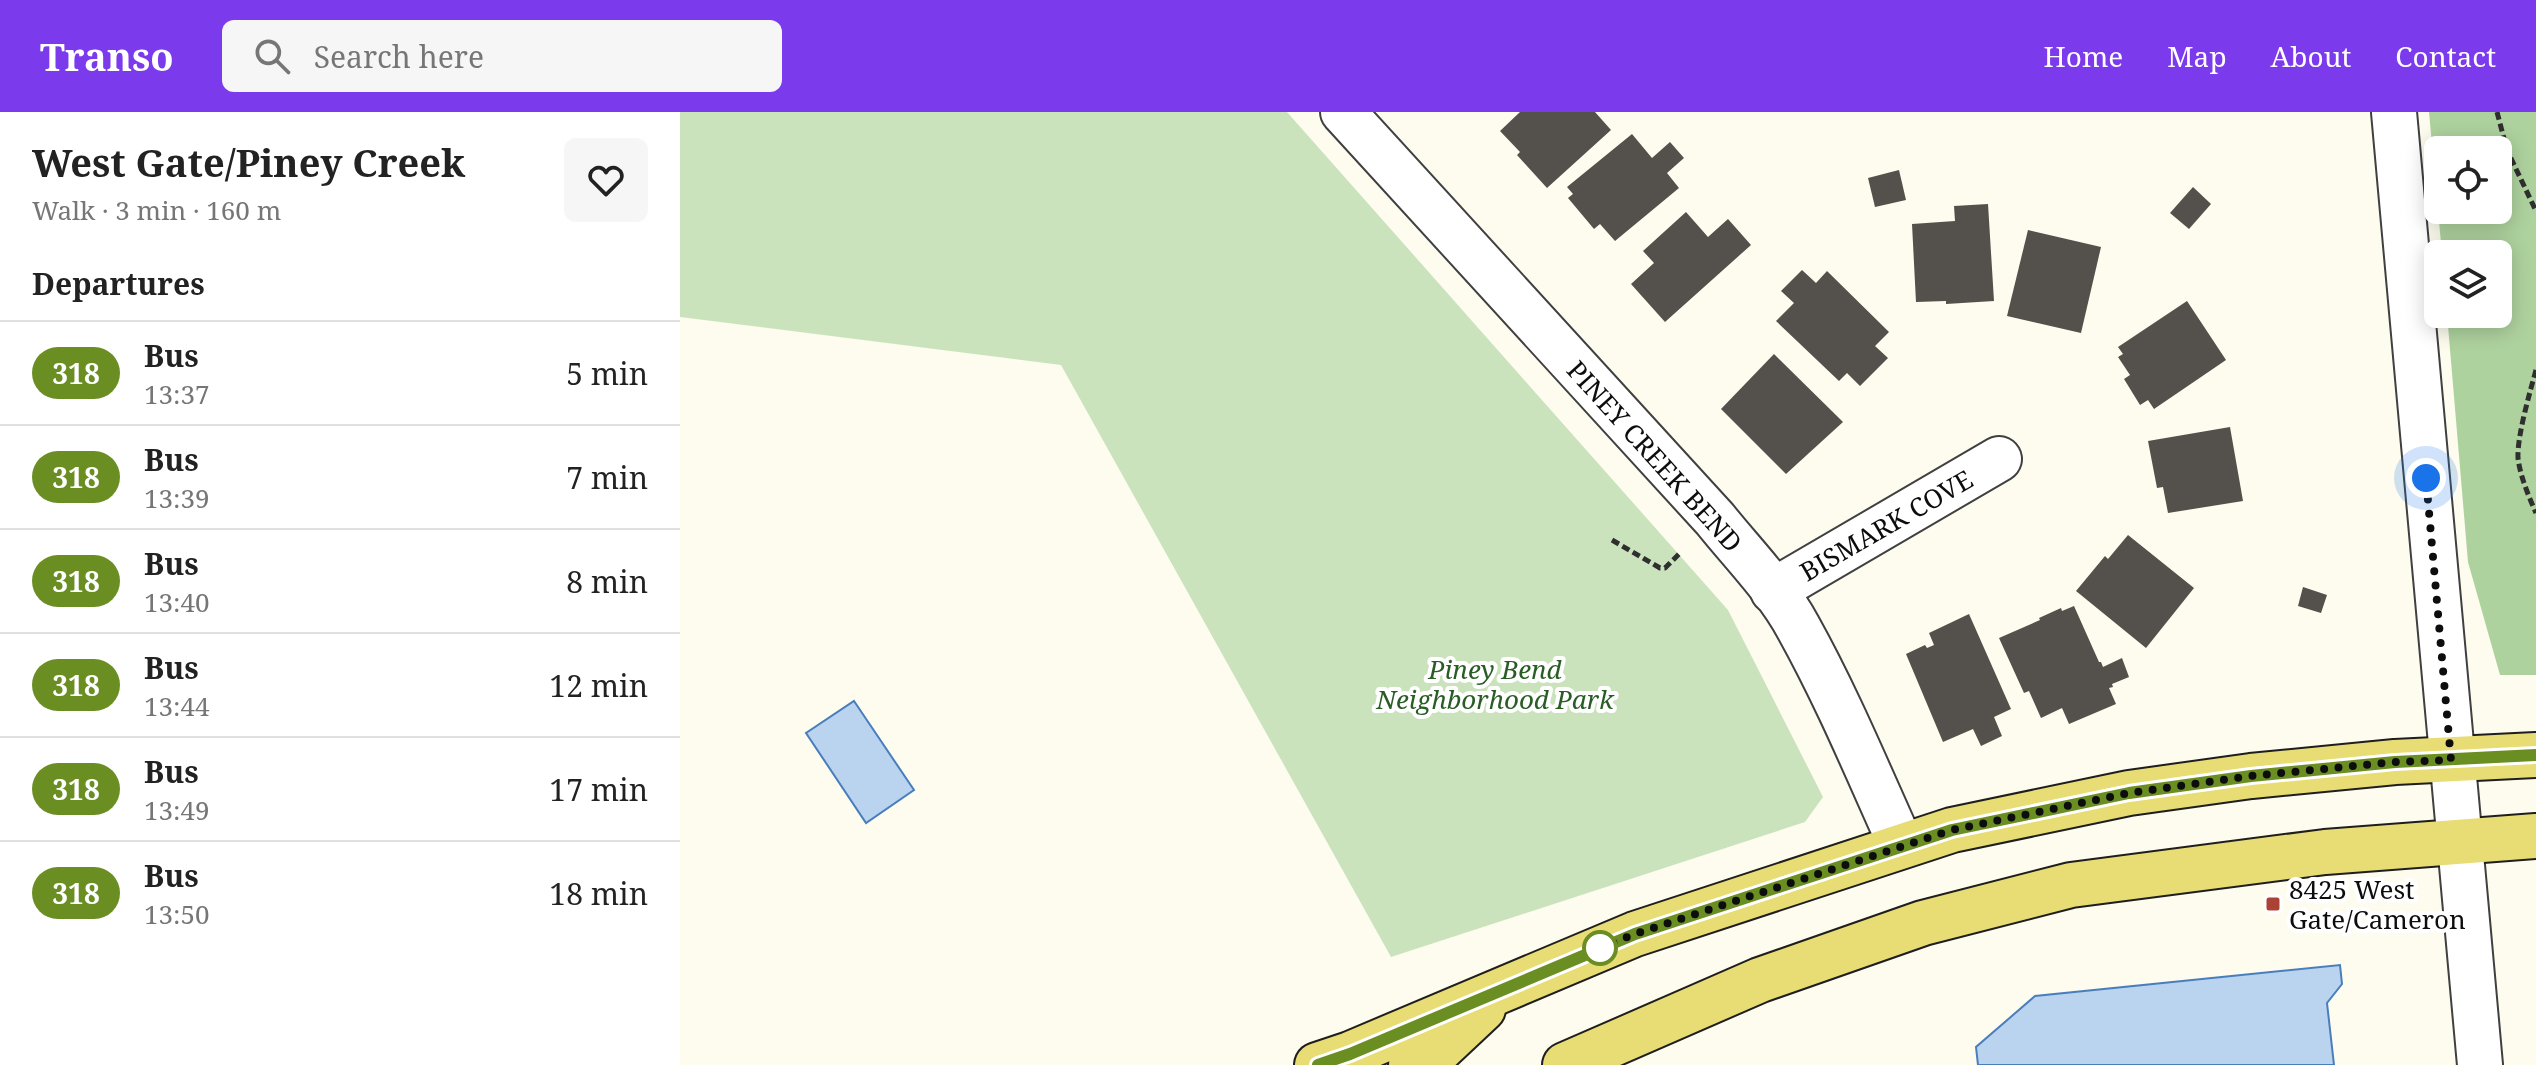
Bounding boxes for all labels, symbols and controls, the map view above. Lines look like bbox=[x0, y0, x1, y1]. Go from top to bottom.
search box bbox=[222, 20, 782, 92]
text: Transo bbox=[40, 30, 174, 82]
icon: search bbox=[250, 34, 294, 78]
text: Search here bbox=[314, 36, 484, 77]
text: Home bbox=[2044, 37, 2123, 75]
text: Map bbox=[2167, 37, 2227, 75]
text: About bbox=[2271, 37, 2351, 75]
text: Contact bbox=[2395, 37, 2496, 75]
text: West Gate/Piney Creek bbox=[32, 136, 465, 188]
map controls bbox=[2424, 136, 2512, 328]
button: locate bbox=[2424, 136, 2512, 224]
button: heart bbox=[564, 138, 648, 222]
text: Walk · 3 min · 160 m bbox=[32, 192, 281, 228]
button: layers bbox=[2424, 240, 2512, 328]
text: Departures bbox=[32, 263, 205, 304]
text: Bus bbox=[144, 335, 199, 376]
text: 5 min bbox=[566, 353, 648, 394]
street label: PINEY CREEK BEND bbox=[1559, 353, 1751, 559]
text: 318 bbox=[52, 354, 100, 392]
text: 13:37 bbox=[144, 376, 210, 412]
text: Bus bbox=[144, 439, 199, 480]
text: 7 min bbox=[566, 457, 648, 498]
text: 318 bbox=[52, 458, 100, 496]
your location bbox=[2406, 458, 2446, 498]
street label: BISMARK COVE bbox=[1793, 461, 1979, 589]
text: 13:39 bbox=[144, 480, 210, 516]
text: Bus bbox=[144, 543, 199, 584]
text: 8 min bbox=[566, 561, 648, 602]
text: 318 bbox=[52, 562, 100, 600]
text: 13:40 bbox=[144, 584, 210, 620]
text: Bus bbox=[144, 647, 199, 688]
park label: Piney Bend Neighborhood Park bbox=[1375, 651, 1615, 717]
text: 12 min bbox=[549, 665, 648, 706]
text: 318 bbox=[52, 666, 100, 704]
text: 13:44 bbox=[144, 688, 210, 724]
text: Bus bbox=[144, 751, 199, 792]
text: 17 min bbox=[549, 769, 648, 810]
text: 318 bbox=[52, 770, 100, 808]
text: 13:49 bbox=[144, 792, 210, 828]
text: Bus bbox=[144, 855, 199, 896]
place label: 8425 West Gate/Cameron bbox=[2289, 871, 2466, 937]
text: 18 min bbox=[549, 873, 648, 914]
text: 318 bbox=[52, 874, 100, 912]
marker: 8425 West Gate/Cameron bbox=[2264, 895, 2282, 913]
text: 13:50 bbox=[144, 896, 210, 932]
unlabelled marker bbox=[1583, 931, 1617, 965]

